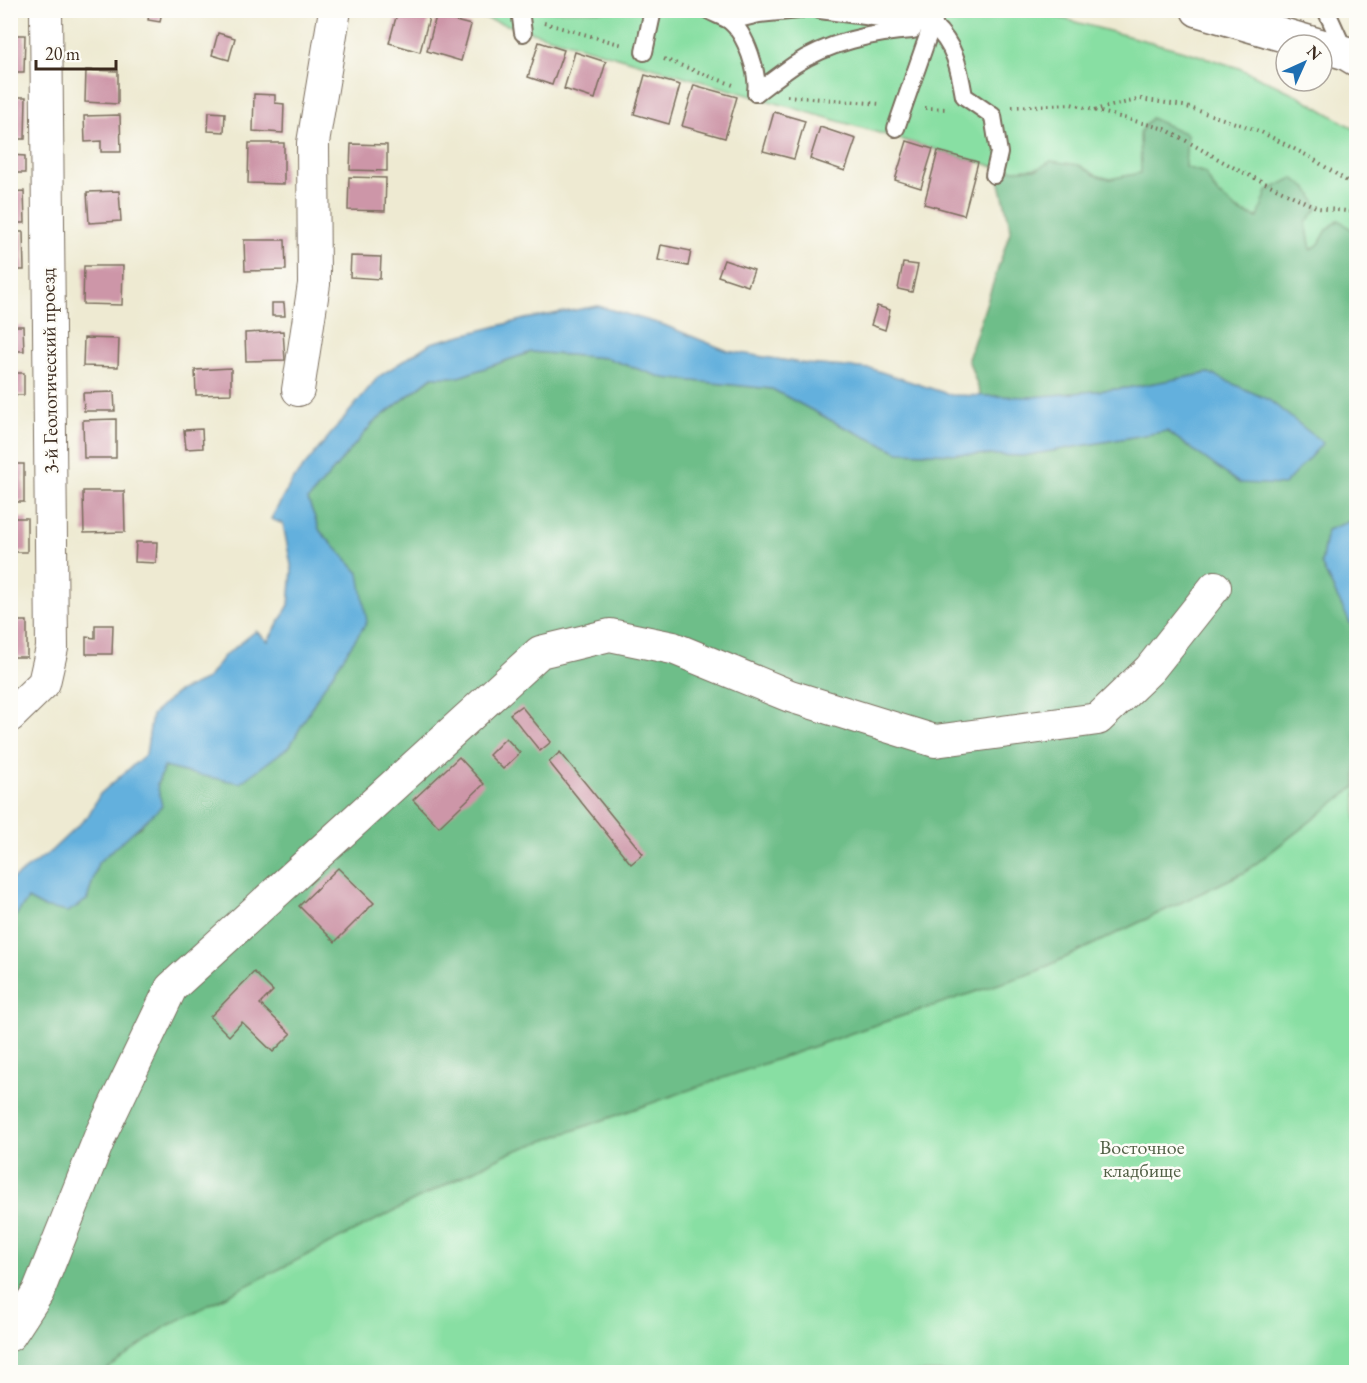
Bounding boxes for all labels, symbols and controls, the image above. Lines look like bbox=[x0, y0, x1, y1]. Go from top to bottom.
scale bar bbox=[36, 33, 116, 71]
north arrow bbox=[1274, 33, 1334, 93]
text: N bbox=[1302, 41, 1326, 65]
text: 20 m bbox=[45, 42, 80, 65]
street label: 3-й Геологический проезд bbox=[34, 268, 64, 474]
park label: Восточное кладбище bbox=[1100, 1134, 1185, 1183]

